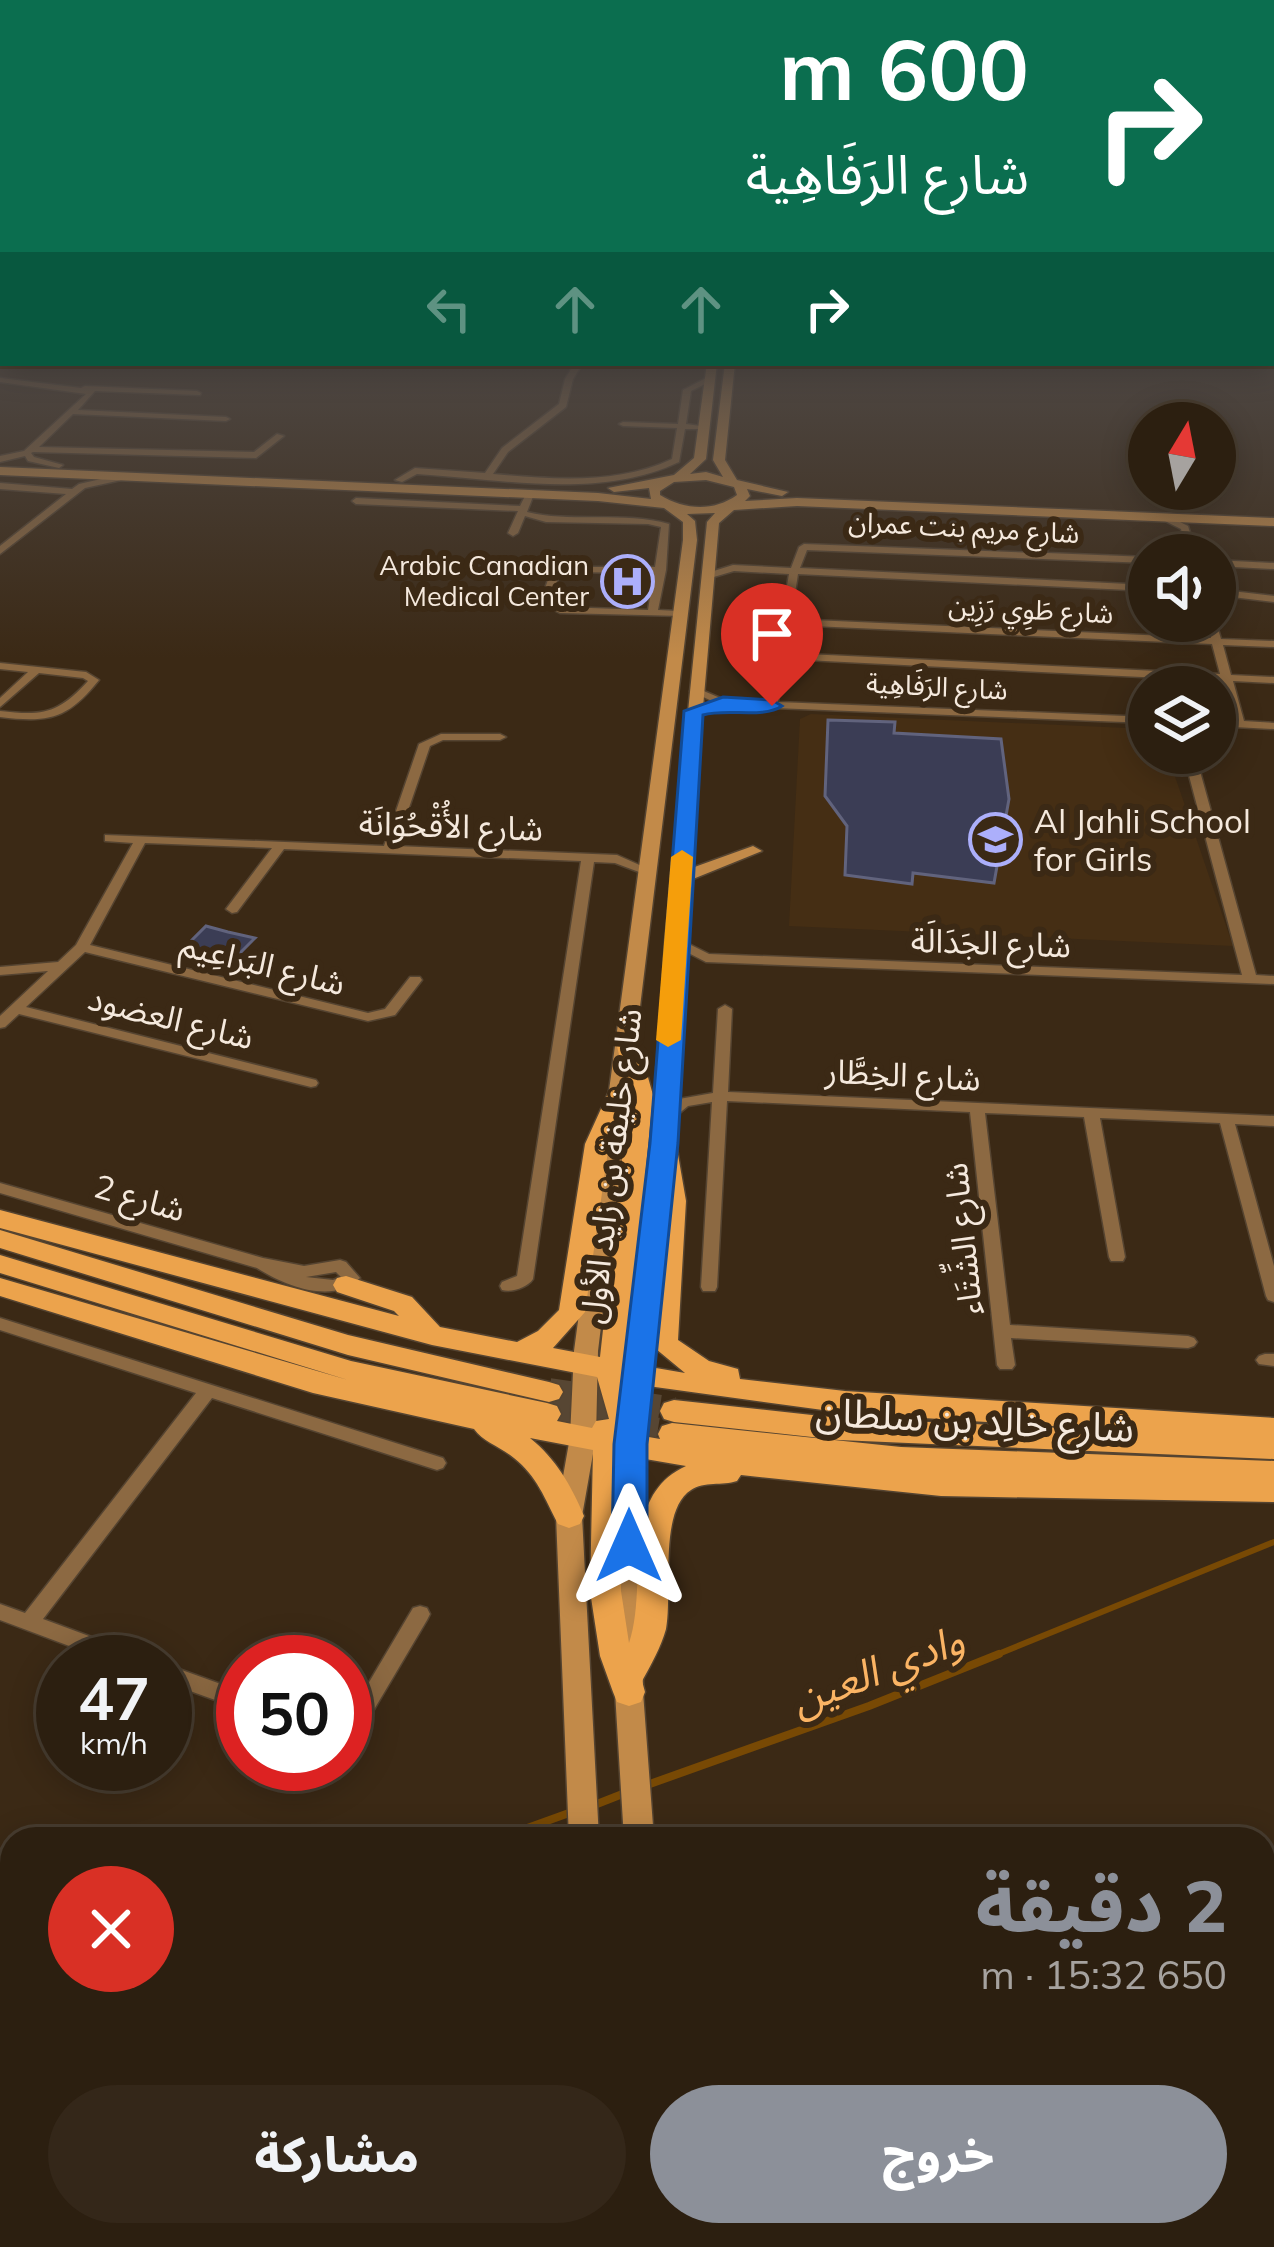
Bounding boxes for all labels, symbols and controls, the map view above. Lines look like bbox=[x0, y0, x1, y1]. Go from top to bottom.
text: 600 m bbox=[779, 16, 1029, 121]
icon: right bbox=[1071, 48, 1227, 204]
text: شارع الرَفَاهِية bbox=[746, 140, 1029, 208]
icon: left bbox=[416, 276, 482, 342]
icon: ahead bbox=[542, 276, 608, 342]
icon: ahead bbox=[668, 276, 734, 342]
icon: right bbox=[794, 276, 860, 342]
north arrow bbox=[1128, 402, 1236, 510]
map controls bbox=[1128, 402, 1236, 774]
street label: شارع مريم بنت عمران bbox=[847, 504, 1080, 555]
button: sound bbox=[1128, 534, 1236, 642]
place label: Arabic Canadian Medical Center bbox=[379, 548, 589, 613]
hospital icon: Arabic Canadian Medical Center bbox=[600, 553, 656, 609]
pin bbox=[721, 583, 823, 706]
street label: شارع طَوِي رَزِين bbox=[947, 588, 1114, 635]
icon: arrive bbox=[739, 601, 805, 667]
street label: شارع الرَفَاهِية bbox=[865, 665, 1009, 711]
button: layers bbox=[1128, 666, 1236, 774]
street label: شارع الأُقْحُوَانَة bbox=[358, 796, 544, 854]
place label: Al Jahli School for Girls bbox=[1034, 800, 1251, 879]
school or university icon: Al Jahli School for Girls bbox=[967, 811, 1023, 867]
street label: شارع الجَدَالَة bbox=[910, 919, 1072, 970]
street label: شارع البَراعِيم bbox=[175, 923, 350, 1009]
street label: شارع العضود bbox=[83, 977, 258, 1062]
street label: شارع خليفة بن زايد الأول bbox=[570, 1006, 655, 1326]
street label: شارع الخِطَّار bbox=[823, 1049, 982, 1104]
street label: شارع الشِّتَاء bbox=[928, 1160, 995, 1318]
street label: شارع 2 bbox=[88, 1165, 190, 1234]
street label: شارع خالِد بن سلطان bbox=[814, 1386, 1135, 1457]
position arrow bbox=[566, 1483, 692, 1609]
water label: وادي العين bbox=[783, 1612, 973, 1732]
speed limit sign: 50 bbox=[216, 1635, 372, 1791]
text: 47 bbox=[78, 1660, 150, 1735]
text: km/h bbox=[80, 1724, 148, 1762]
text: 2 دقيقة bbox=[976, 1860, 1227, 1950]
button: close bbox=[48, 1866, 174, 1992]
text: 650 m · 15:32 bbox=[981, 1950, 1227, 1999]
button: مشاركة bbox=[48, 2085, 626, 2223]
button: خروج bbox=[650, 2085, 1227, 2223]

